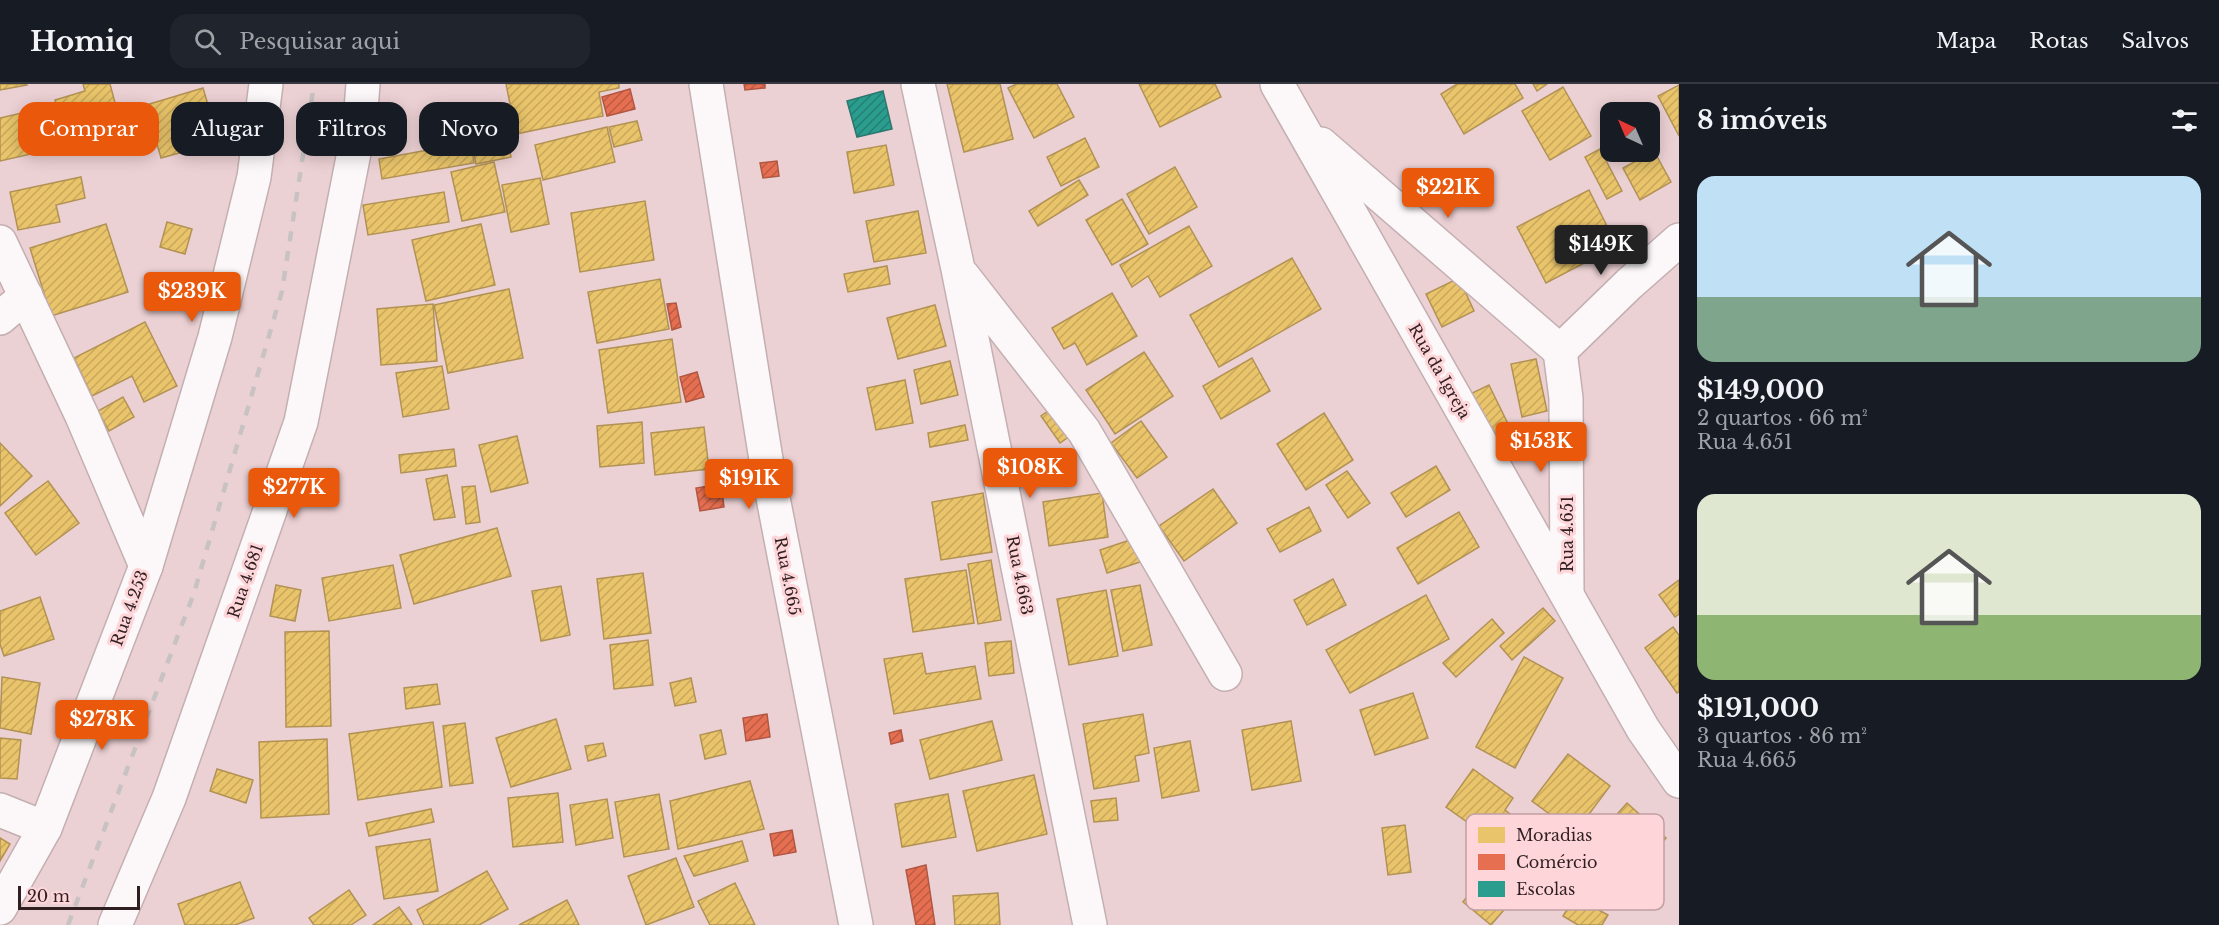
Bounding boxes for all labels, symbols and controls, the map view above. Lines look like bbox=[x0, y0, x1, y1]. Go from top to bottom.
search box bbox=[170, 14, 590, 68]
text: Homiq bbox=[30, 24, 134, 59]
icon: search bbox=[191, 25, 224, 58]
text: Pesquisar aqui bbox=[239, 28, 400, 55]
text: Mapa bbox=[1936, 28, 1996, 54]
text: Rotas bbox=[2029, 28, 2089, 54]
text: Salvos bbox=[2122, 28, 2189, 54]
chip: Comprar bbox=[18, 102, 159, 156]
chip: Alugar bbox=[171, 102, 284, 156]
chip: Filtros bbox=[296, 102, 407, 156]
chip: Novo bbox=[419, 102, 519, 156]
north arrow bbox=[1600, 102, 1660, 162]
map controls bbox=[1600, 102, 1660, 162]
text: 8 imóveis bbox=[1697, 104, 1827, 136]
icon: filters bbox=[2168, 104, 2201, 137]
pin: $221K bbox=[1406, 168, 1490, 219]
text: $221K bbox=[1416, 175, 1480, 199]
icon: home bbox=[1895, 215, 2003, 323]
pin: $149K bbox=[1559, 225, 1643, 276]
text: $149K bbox=[1569, 232, 1633, 256]
pin: $239K bbox=[150, 272, 234, 323]
text: $239K bbox=[158, 279, 226, 303]
street label: Rua da Igreja bbox=[1405, 320, 1475, 422]
text: $149,000 bbox=[1697, 374, 1824, 406]
text: 2 quartos · 66 m² bbox=[1697, 406, 1868, 430]
pin: $153K bbox=[1499, 422, 1583, 473]
text: $153K bbox=[1510, 429, 1572, 453]
text: Rua 4.651 bbox=[1697, 430, 1793, 454]
pin: $108K bbox=[988, 448, 1072, 499]
text: $108K bbox=[997, 455, 1063, 479]
pin: $191K bbox=[707, 459, 791, 510]
text: $191K bbox=[719, 466, 779, 490]
pin: $277K bbox=[252, 468, 336, 519]
text: $277K bbox=[262, 475, 326, 499]
street label: Rua 4.651 bbox=[1557, 496, 1577, 572]
icon: home bbox=[1895, 533, 2003, 641]
street label: Rua 4.663 bbox=[1003, 534, 1037, 616]
street label: Rua 4.665 bbox=[771, 535, 805, 617]
street label: Rua 4.681 bbox=[223, 541, 267, 621]
street label: Rua 4.253 bbox=[106, 567, 152, 649]
text: $191,000 bbox=[1697, 692, 1819, 724]
pin: $278K bbox=[60, 700, 144, 751]
text: $278K bbox=[69, 707, 135, 731]
text: 3 quartos · 86 m² bbox=[1697, 724, 1867, 748]
text: Rua 4.665 bbox=[1697, 748, 1797, 772]
legend bbox=[1466, 814, 1664, 910]
text: Moradias bbox=[1516, 825, 1592, 845]
text: Comércio bbox=[1516, 852, 1598, 872]
text: Escolas bbox=[1516, 879, 1575, 899]
scale bar bbox=[18, 883, 140, 910]
text: 20 m bbox=[27, 886, 70, 906]

